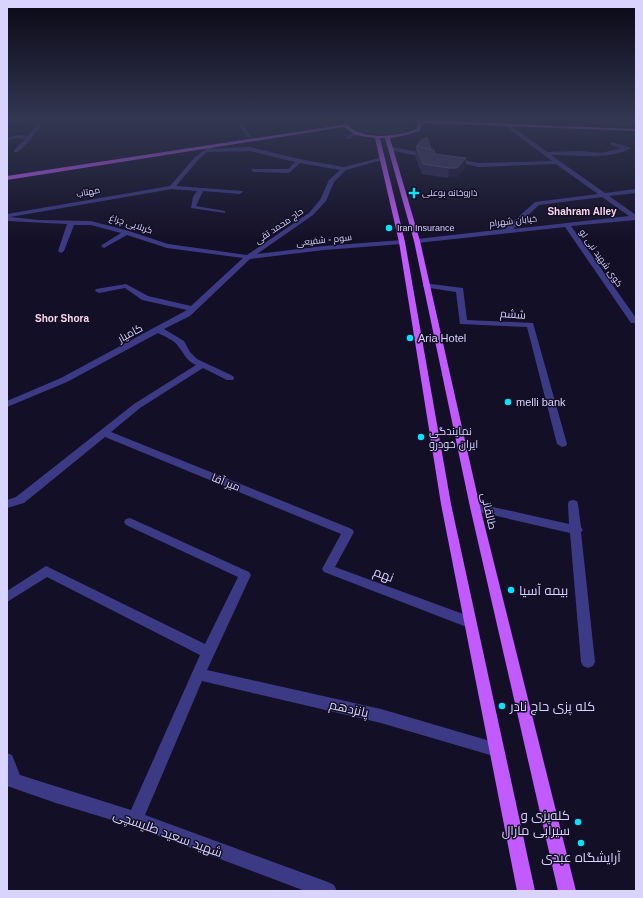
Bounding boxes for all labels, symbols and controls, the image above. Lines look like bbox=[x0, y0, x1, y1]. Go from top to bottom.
street label: مهتاب bbox=[75, 185, 101, 199]
marker: ذاروخانه بوعلی bbox=[409, 188, 419, 198]
place label: ذاروخانه بوعلی bbox=[422, 188, 477, 198]
street label: حاج محمد تقی bbox=[253, 206, 306, 247]
district label: Shahram Alley bbox=[547, 206, 617, 217]
street label: کربلایی چراغ bbox=[108, 212, 154, 237]
street label: خیابان شهرام bbox=[489, 214, 537, 229]
marker: Iran Insurance bbox=[384, 223, 394, 233]
place label: Iran Insurance bbox=[397, 223, 455, 233]
street label: کوی شهید نبی لو bbox=[577, 227, 625, 289]
street label: سوم - شفیعی bbox=[296, 232, 352, 249]
street label: ششم bbox=[500, 307, 526, 323]
district label: Shor Shora bbox=[35, 313, 89, 324]
street label: کامیار bbox=[115, 321, 145, 346]
place label: Aria Hotel bbox=[418, 332, 466, 344]
marker: Aria Hotel bbox=[405, 333, 415, 343]
place label: melli bank bbox=[516, 396, 566, 408]
marker: melli bank bbox=[503, 397, 513, 407]
place label: نمایندگی ایران خودرو bbox=[429, 425, 478, 451]
marker: نمایندگی ایران خودرو bbox=[416, 432, 426, 442]
street label: میر آقا bbox=[210, 471, 242, 494]
street label: طالقانی bbox=[478, 491, 499, 531]
street label: نهم bbox=[371, 564, 396, 587]
place label: بیمه آسیا bbox=[519, 583, 568, 598]
marker: بیمه آسیا bbox=[506, 585, 516, 595]
street label: پانزدهم bbox=[327, 697, 371, 722]
place label: کله پزى حاج نادر bbox=[509, 699, 595, 716]
marker: کله پزى حاج نادر bbox=[497, 701, 507, 711]
street label: شهید سعید طلیسچی bbox=[110, 807, 224, 862]
place label: کله‌پزی و سیرابی مارال bbox=[502, 808, 570, 839]
marker: کله‌پزی و سیرابی مارال bbox=[573, 817, 583, 827]
marker: آرایشگاه عبدی bbox=[576, 838, 586, 848]
place label: آرایشگاه عبدی bbox=[541, 850, 621, 865]

